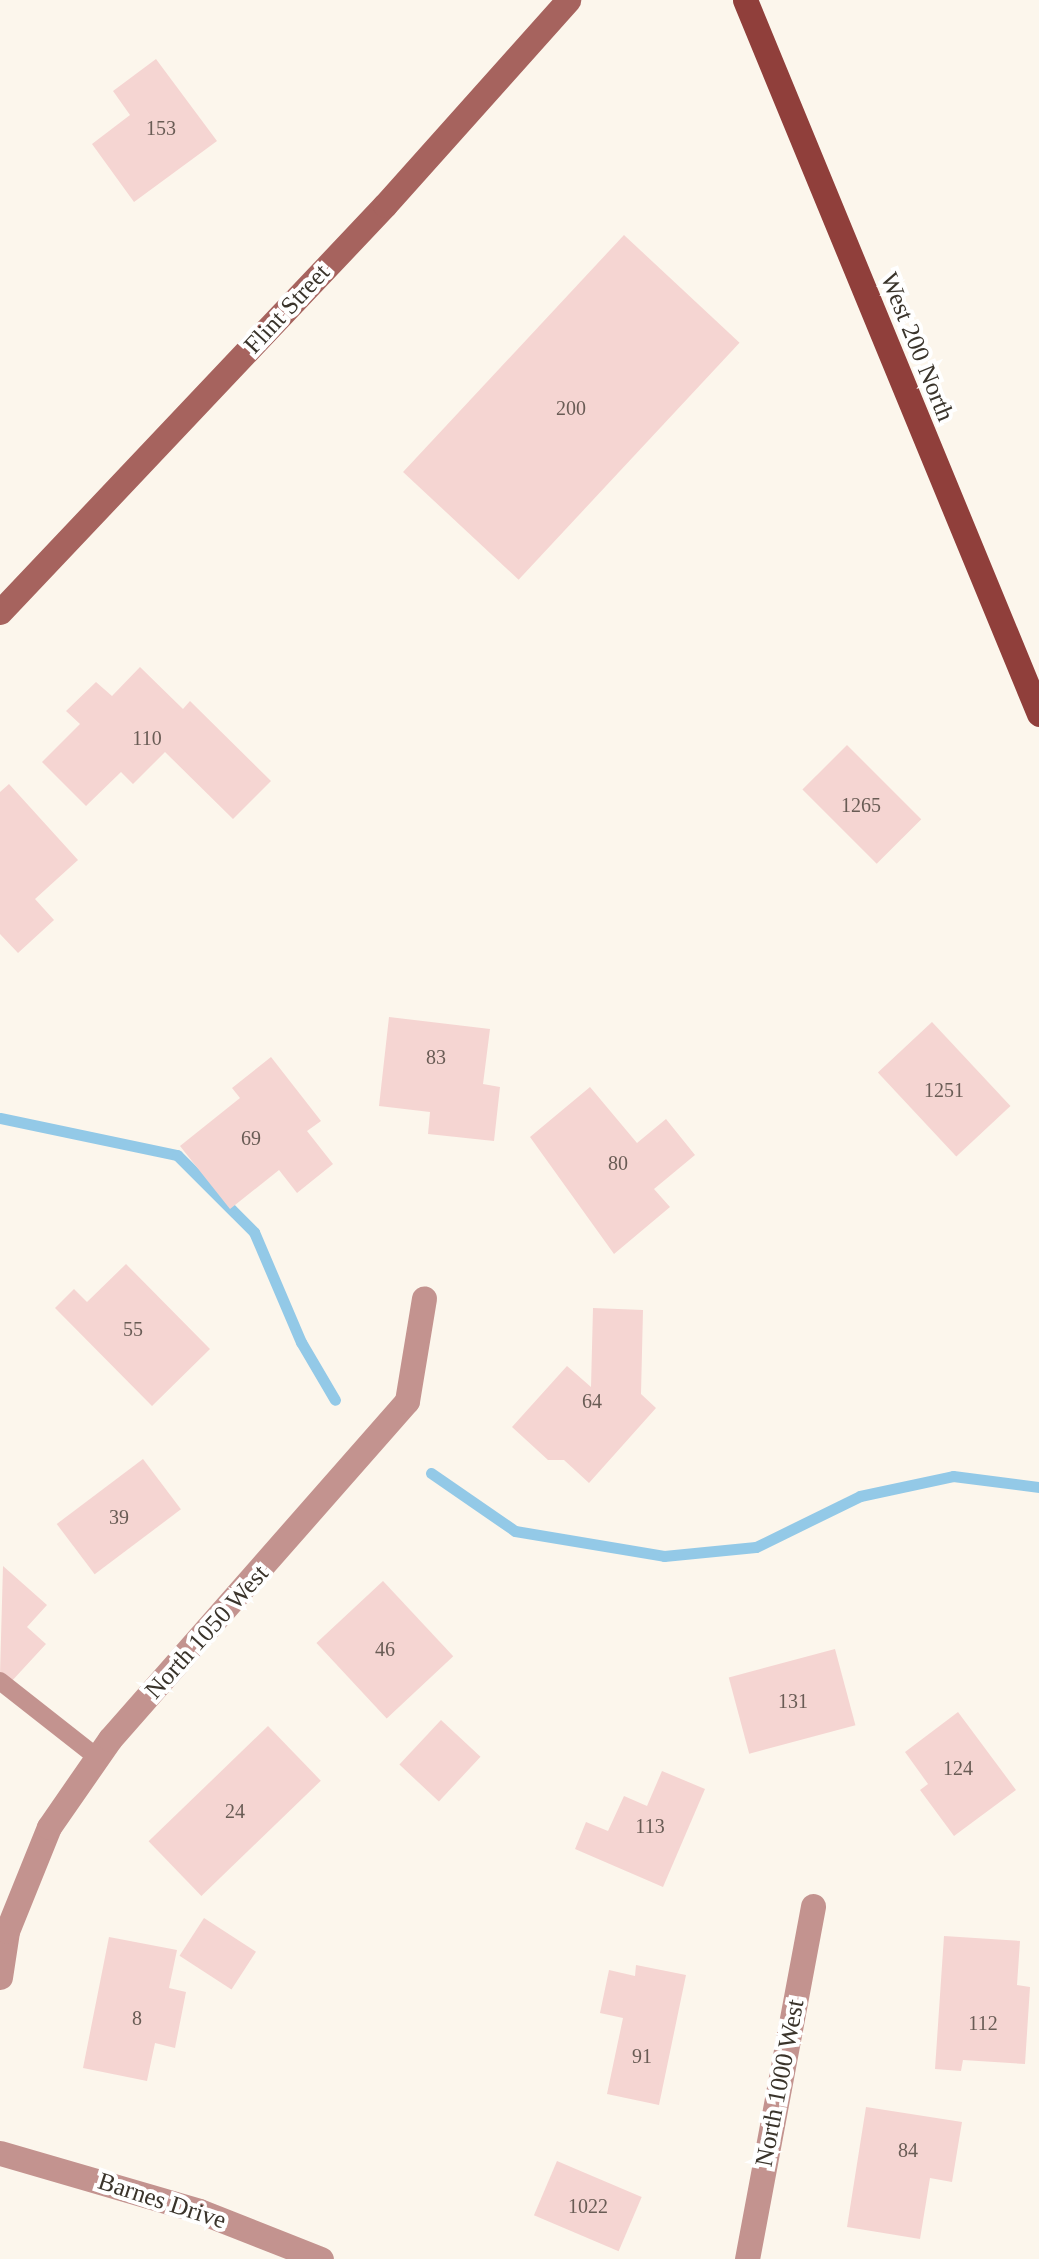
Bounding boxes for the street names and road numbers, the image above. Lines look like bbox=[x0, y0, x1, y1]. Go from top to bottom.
street label: Flint Street bbox=[238, 258, 336, 360]
street label: West 200 North bbox=[874, 268, 960, 426]
street label: North 1050 West bbox=[139, 1559, 275, 1705]
street label: North 1000 West bbox=[749, 1997, 811, 2169]
street label: Barnes Drive bbox=[94, 2166, 230, 2236]

